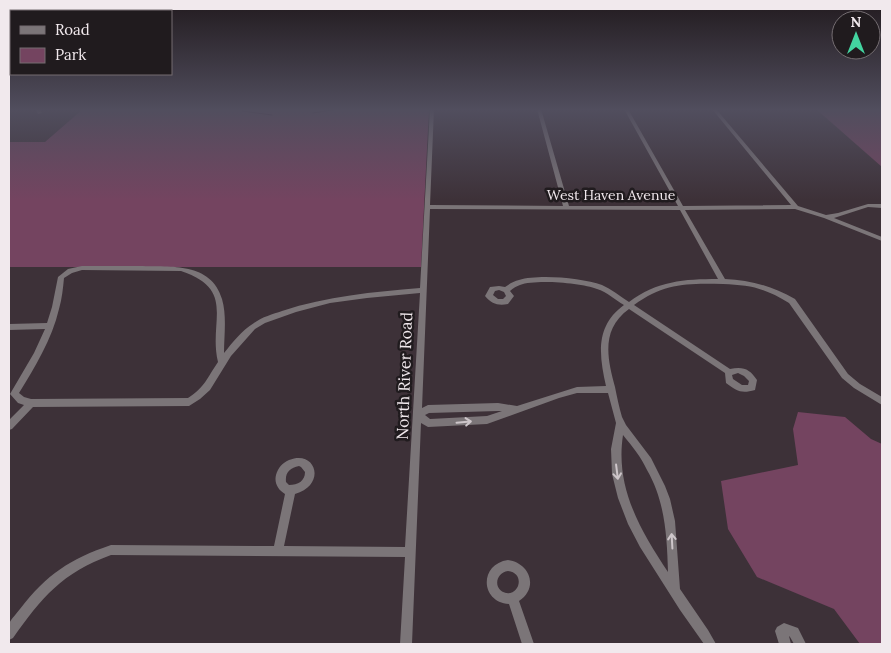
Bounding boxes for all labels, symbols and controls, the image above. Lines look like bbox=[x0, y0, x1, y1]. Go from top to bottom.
legend bbox=[10, 10, 172, 75]
north arrow bbox=[831, 10, 881, 60]
text: N bbox=[851, 13, 862, 31]
text: Road bbox=[55, 20, 90, 39]
text: Park bbox=[55, 45, 86, 64]
street label: West Haven Avenue bbox=[547, 186, 676, 204]
street label: North River Road bbox=[392, 311, 416, 440]
one-way arrow bbox=[456, 417, 472, 427]
one-way arrow bbox=[612, 464, 622, 480]
one-way arrow bbox=[667, 534, 676, 550]

